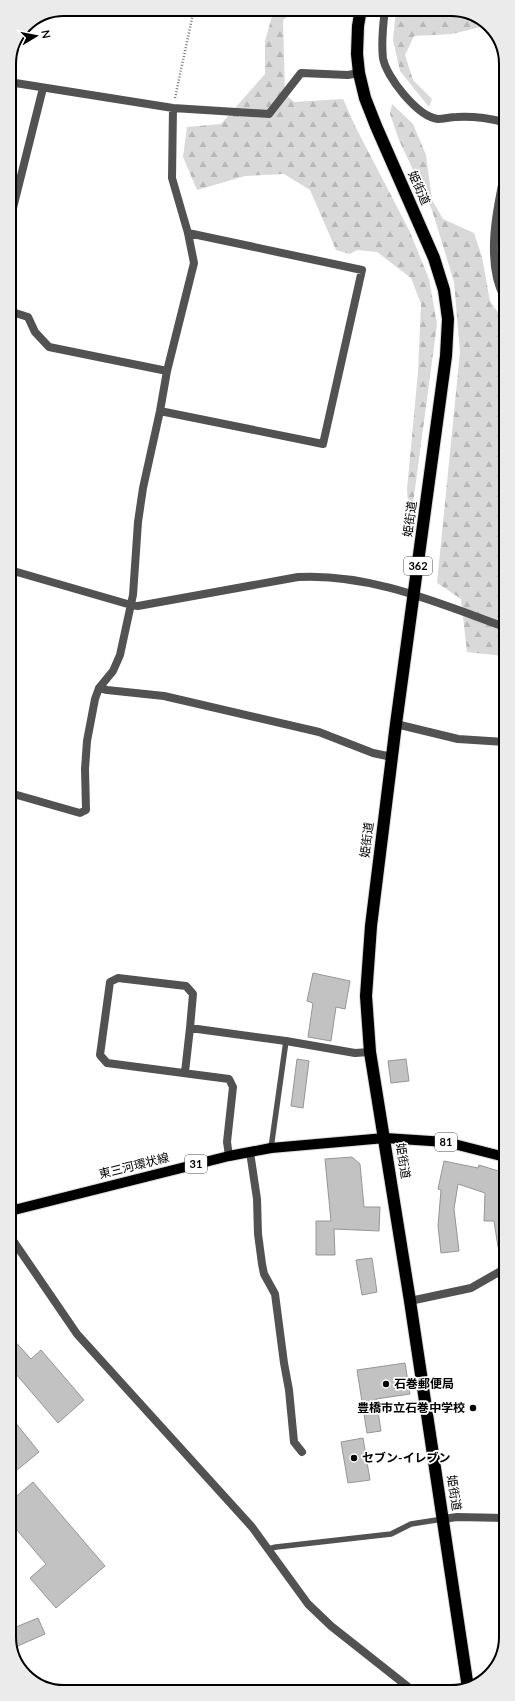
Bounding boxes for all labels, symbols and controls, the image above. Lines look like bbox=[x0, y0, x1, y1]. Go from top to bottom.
north arrow bbox=[16, 16, 56, 56]
text: N bbox=[39, 29, 53, 39]
street label: 姫街道 bbox=[405, 168, 434, 207]
street label: 姫街道 bbox=[400, 500, 419, 538]
road number: 362 bbox=[404, 557, 432, 575]
street label: 姫街道 bbox=[357, 821, 376, 859]
road number: 81 bbox=[435, 1133, 457, 1151]
street label: 姫街道 bbox=[393, 1142, 414, 1180]
street label: 東三河環状線 bbox=[97, 1150, 171, 1182]
road number: 31 bbox=[185, 1155, 207, 1173]
place label: 石巻郵便局 bbox=[394, 1376, 454, 1391]
marker: 石巻郵便局 bbox=[381, 1379, 391, 1389]
place label: 豊橋市立石巻中学校 bbox=[357, 1400, 465, 1415]
marker: 豊橋市立石巻中学校 bbox=[468, 1403, 478, 1413]
place label: セブン-イレブン bbox=[362, 1450, 450, 1465]
marker: セブン-イレブン bbox=[349, 1453, 359, 1463]
street label: 姫街道 bbox=[444, 1474, 465, 1512]

